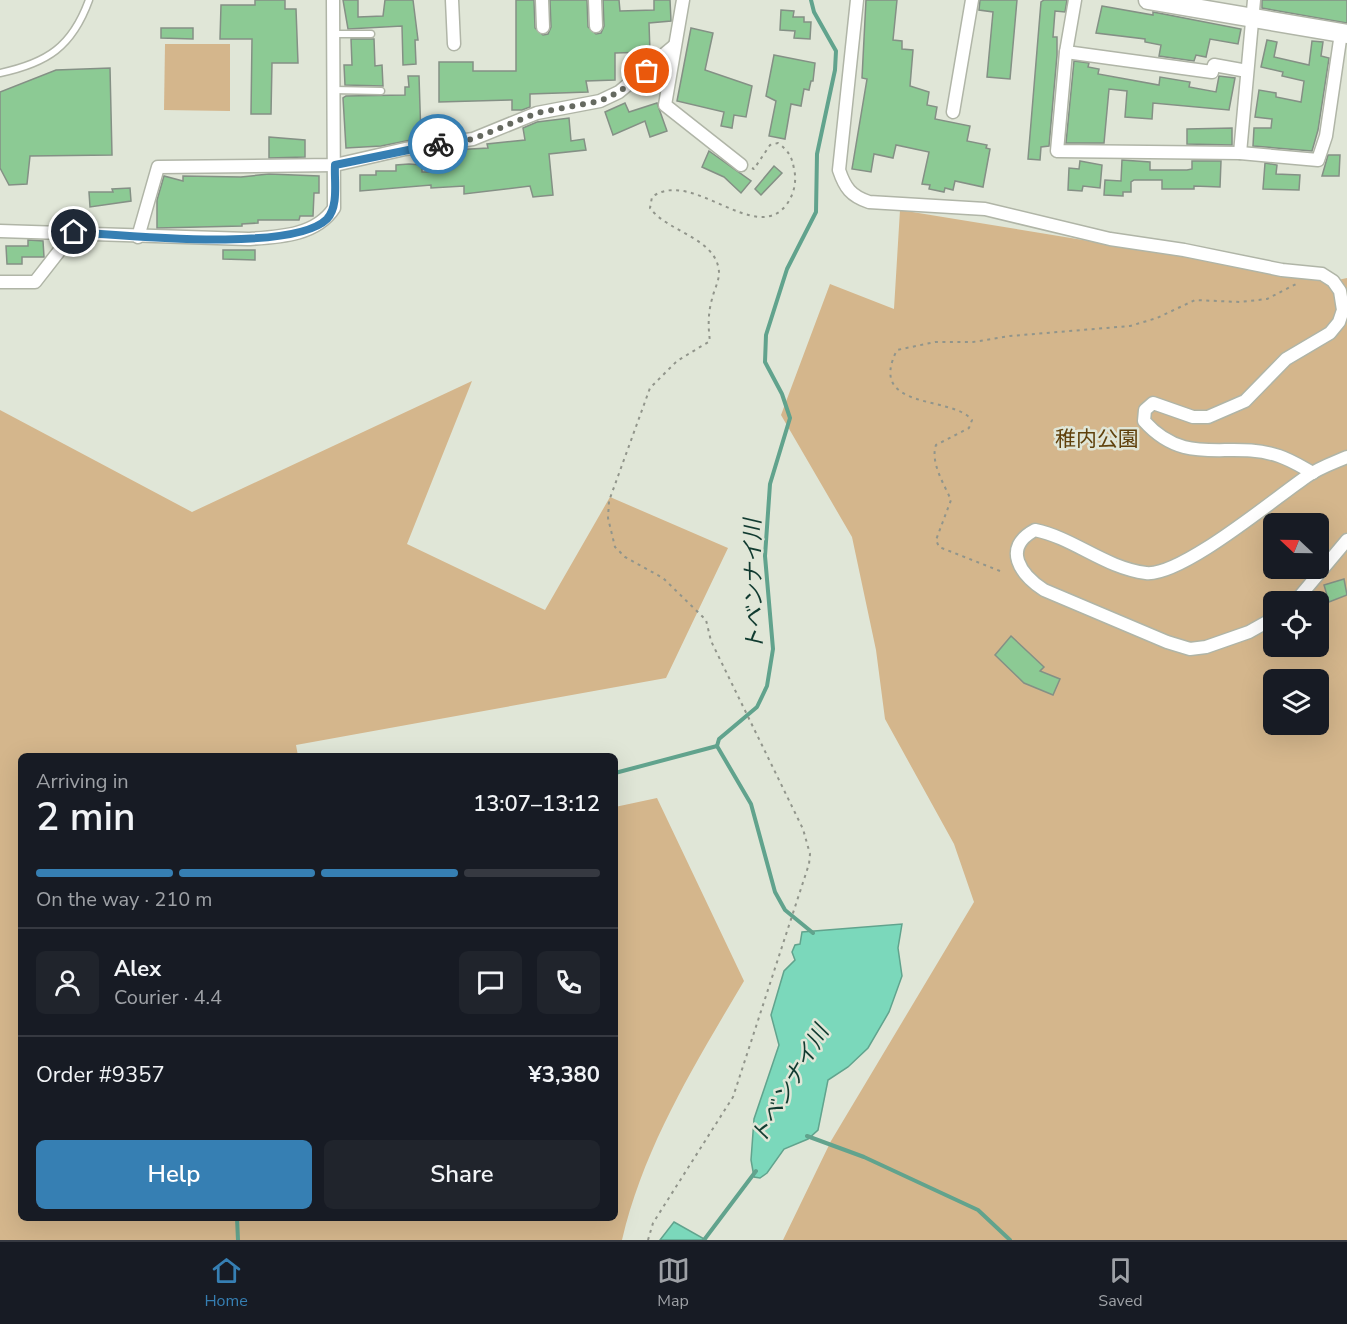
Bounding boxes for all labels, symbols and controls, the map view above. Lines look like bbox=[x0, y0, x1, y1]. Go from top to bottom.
pin bbox=[621, 45, 672, 96]
icon: bag bbox=[630, 54, 663, 87]
courier bbox=[408, 114, 468, 174]
icon: bike bbox=[422, 128, 455, 161]
pin bbox=[48, 206, 99, 257]
icon: home bbox=[57, 215, 90, 248]
park label: 稚内公園 bbox=[1055, 425, 1139, 453]
north arrow bbox=[1263, 513, 1329, 579]
map controls bbox=[1263, 513, 1329, 735]
water label: トベンナイ川 bbox=[738, 517, 770, 651]
button: locate bbox=[1263, 591, 1329, 657]
button: layers bbox=[1263, 669, 1329, 735]
text: Arriving in bbox=[36, 768, 129, 795]
text: 13:07–13:12 bbox=[473, 789, 600, 819]
text: 2 min bbox=[36, 791, 135, 844]
text: On the way · 210 m bbox=[36, 886, 212, 913]
button: person bbox=[36, 951, 99, 1014]
button: chat bbox=[459, 951, 522, 1014]
button: phone bbox=[537, 951, 600, 1014]
text: Alex bbox=[114, 954, 161, 984]
text: Courier · 4.4 bbox=[114, 984, 222, 1011]
water label: トベンナイ川 bbox=[744, 1018, 837, 1149]
text: Order #9357 bbox=[36, 1060, 165, 1090]
text: ¥3,380 bbox=[529, 1060, 600, 1090]
button: Help bbox=[36, 1140, 312, 1209]
button: Share bbox=[324, 1140, 600, 1209]
tab: Home bbox=[204, 1254, 248, 1312]
tab: Map bbox=[657, 1254, 690, 1312]
tab: Saved bbox=[1098, 1254, 1143, 1312]

